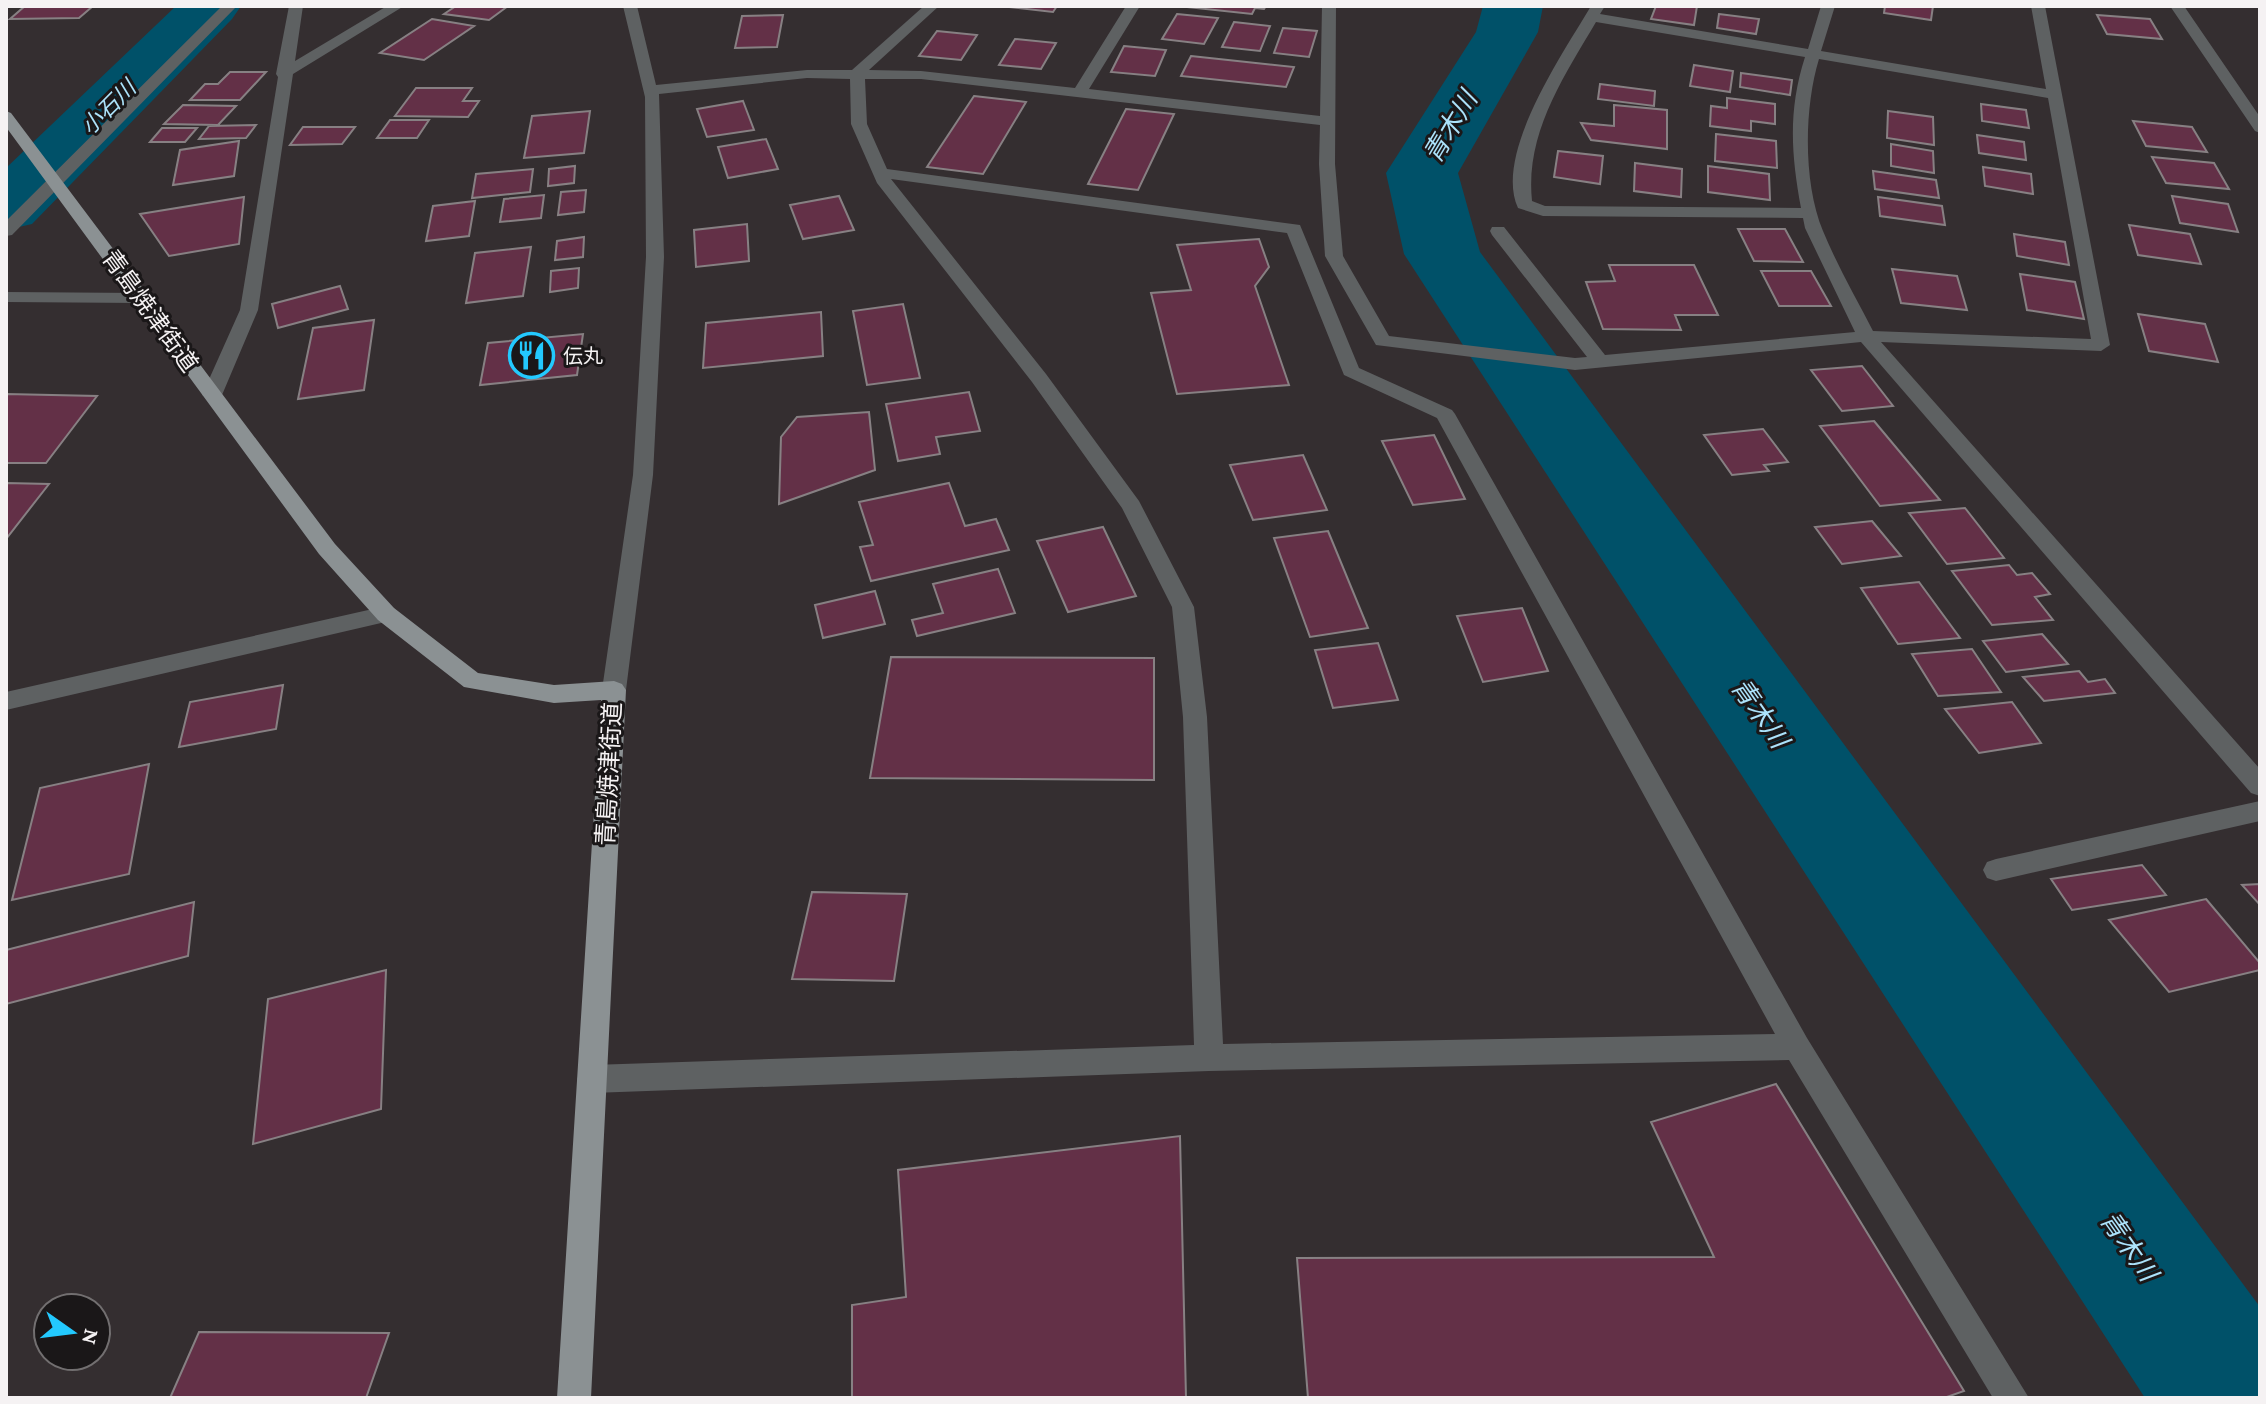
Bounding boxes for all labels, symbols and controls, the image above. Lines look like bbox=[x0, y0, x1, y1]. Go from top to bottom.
water label: 小石川 bbox=[76, 74, 142, 140]
water label: 青木川 bbox=[1418, 84, 1484, 168]
street label: 青島焼津街道 bbox=[97, 245, 204, 377]
restaurant icon: 伝丸 bbox=[508, 332, 556, 380]
place label: 伝丸 bbox=[563, 345, 603, 367]
water label: 青木川 bbox=[1725, 673, 1796, 756]
street label: 青島焼津街道 bbox=[591, 701, 626, 847]
water label: 青木川 bbox=[2094, 1206, 2165, 1289]
north arrow bbox=[32, 1292, 112, 1372]
text: N bbox=[77, 1326, 105, 1347]

